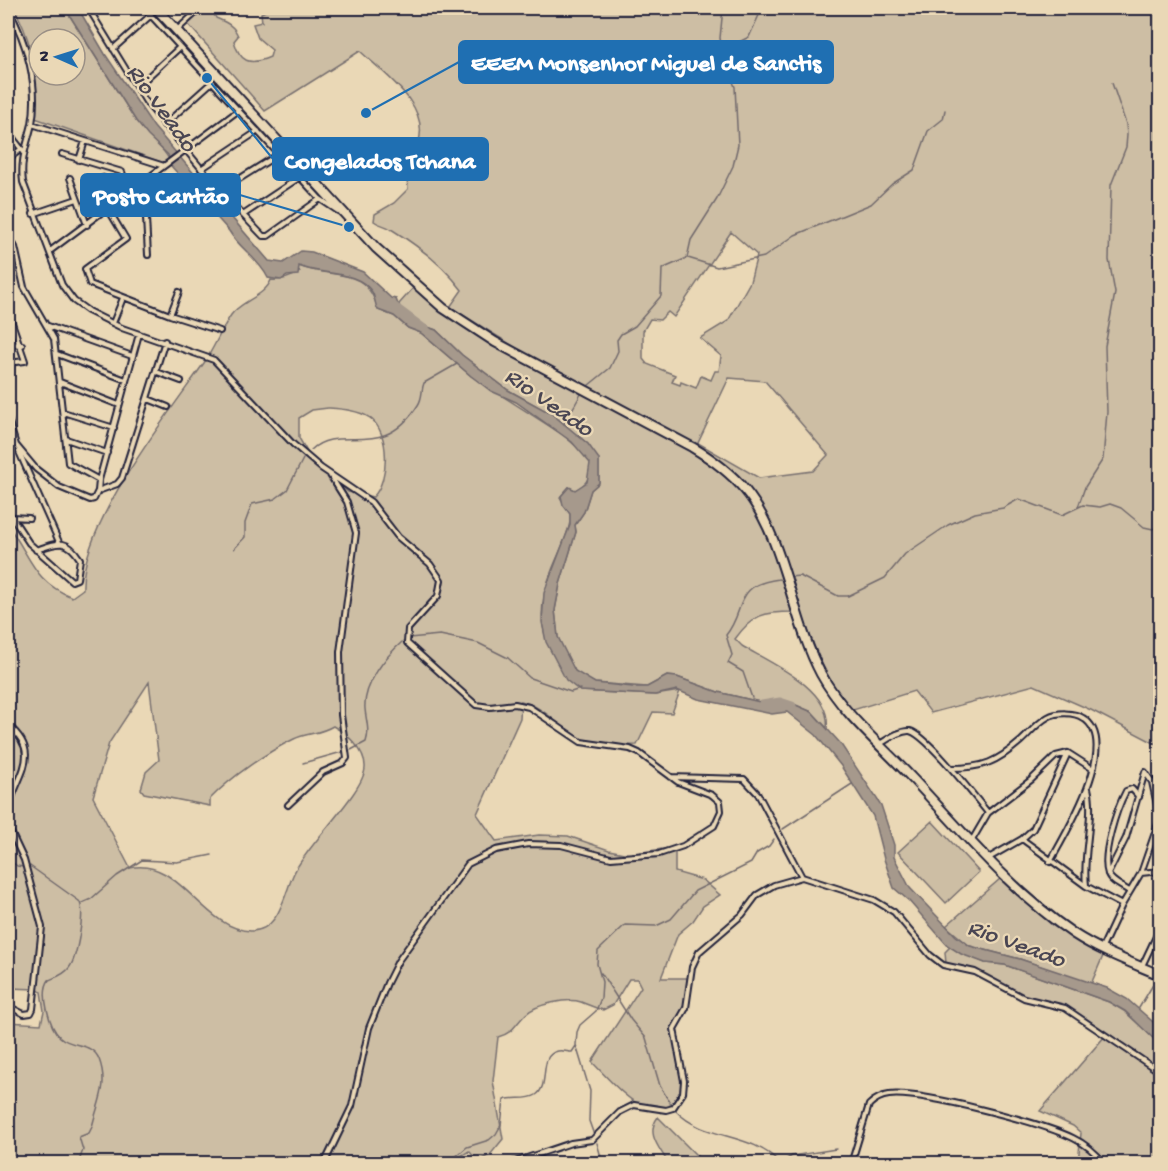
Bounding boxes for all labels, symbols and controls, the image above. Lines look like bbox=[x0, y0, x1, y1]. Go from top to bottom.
north arrow bbox=[27, 27, 87, 87]
callout: EEEM Monsenhor Miguel de Sanctis bbox=[459, 41, 833, 83]
text: N bbox=[36, 50, 55, 62]
text: EEEM Monsenhor Miguel de Sanctis bbox=[471, 51, 822, 80]
water label: Rio Veado bbox=[119, 59, 203, 160]
callout: Congelados Tchana bbox=[273, 138, 488, 180]
text: Congelados Tchana bbox=[285, 149, 477, 178]
callout: Posto Cantão bbox=[81, 174, 240, 216]
text: Posto Cantão bbox=[91, 184, 229, 213]
water label: Rio Veado bbox=[498, 363, 599, 446]
water label: Rio Veado bbox=[963, 914, 1070, 977]

